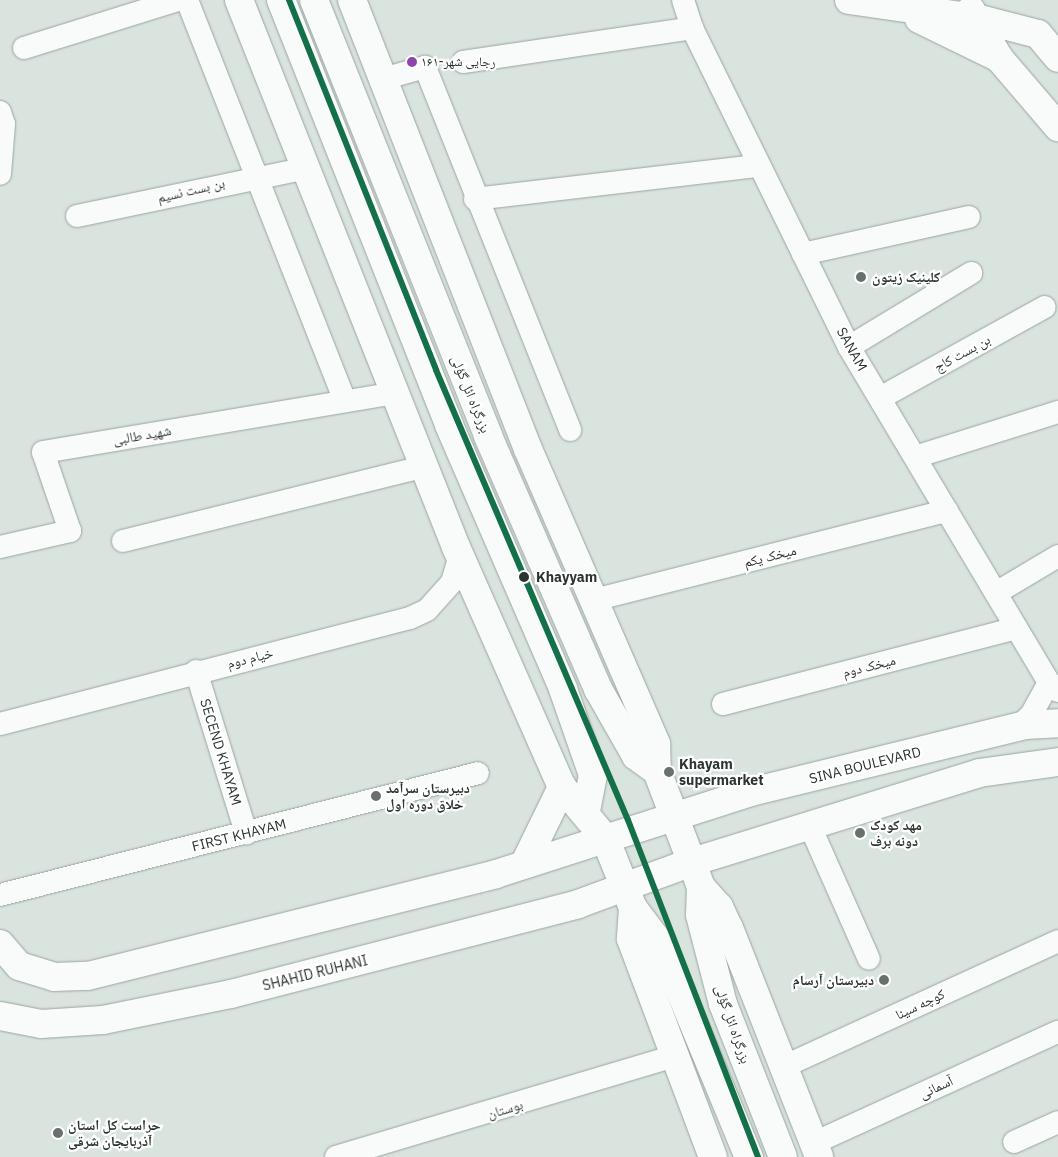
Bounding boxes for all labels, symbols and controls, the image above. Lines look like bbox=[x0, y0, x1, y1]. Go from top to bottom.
place label: ۱۶۱-رجایی شهر bbox=[421, 54, 495, 70]
marker: ۱۶۱-رجایی شهر bbox=[407, 57, 417, 67]
street label: بن بست نسیم bbox=[156, 174, 226, 206]
place label: کلینیک زیتون bbox=[872, 269, 940, 285]
marker: کلینیک زیتون bbox=[854, 270, 868, 284]
street label: SANAM bbox=[833, 324, 871, 374]
street label: بن بست کاج bbox=[931, 331, 993, 375]
street label: بزرگراه ائل گؤلی bbox=[448, 353, 494, 435]
street label: شهید طالبی bbox=[111, 422, 173, 448]
street label: میخک یکم bbox=[742, 541, 798, 571]
marker: Khayyam bbox=[516, 569, 532, 585]
place label: Khayyam bbox=[536, 569, 597, 585]
street label: خیام دوم bbox=[225, 644, 275, 672]
street label: میخک دوم bbox=[841, 651, 897, 681]
street label: SECEND KHAYAM bbox=[197, 697, 245, 807]
street label: SINA BOULEVARD bbox=[807, 743, 923, 787]
place label: Khayam supermarket bbox=[679, 756, 764, 789]
marker: Khayam supermarket bbox=[663, 766, 675, 778]
place label: دبیرستان سرآمد خلاق دوره اول bbox=[386, 780, 470, 812]
marker: دبیرستان سرآمد خلاق دوره اول bbox=[370, 790, 382, 802]
street label: FIRST KHAYAM bbox=[190, 815, 288, 855]
place label: مهد کودک دونه برف bbox=[870, 817, 922, 850]
marker: مهد کودک دونه برف bbox=[854, 827, 866, 839]
street label: SHAHID RUHANI bbox=[261, 952, 369, 994]
place label: دبیرستان آرسام bbox=[793, 972, 874, 988]
marker: دبیرستان آرسام bbox=[878, 974, 890, 986]
street label: بزرگراه ائل گؤلی bbox=[712, 982, 754, 1066]
street label: کوچه سینا bbox=[893, 985, 947, 1023]
street label: آسمانی bbox=[916, 1072, 956, 1102]
street label: بوستان bbox=[485, 1096, 525, 1122]
place label: حراست کل استان آذربایجان شرقی bbox=[68, 1117, 161, 1150]
marker: حراست کل استان آذربایجان شرقی bbox=[52, 1127, 64, 1139]

